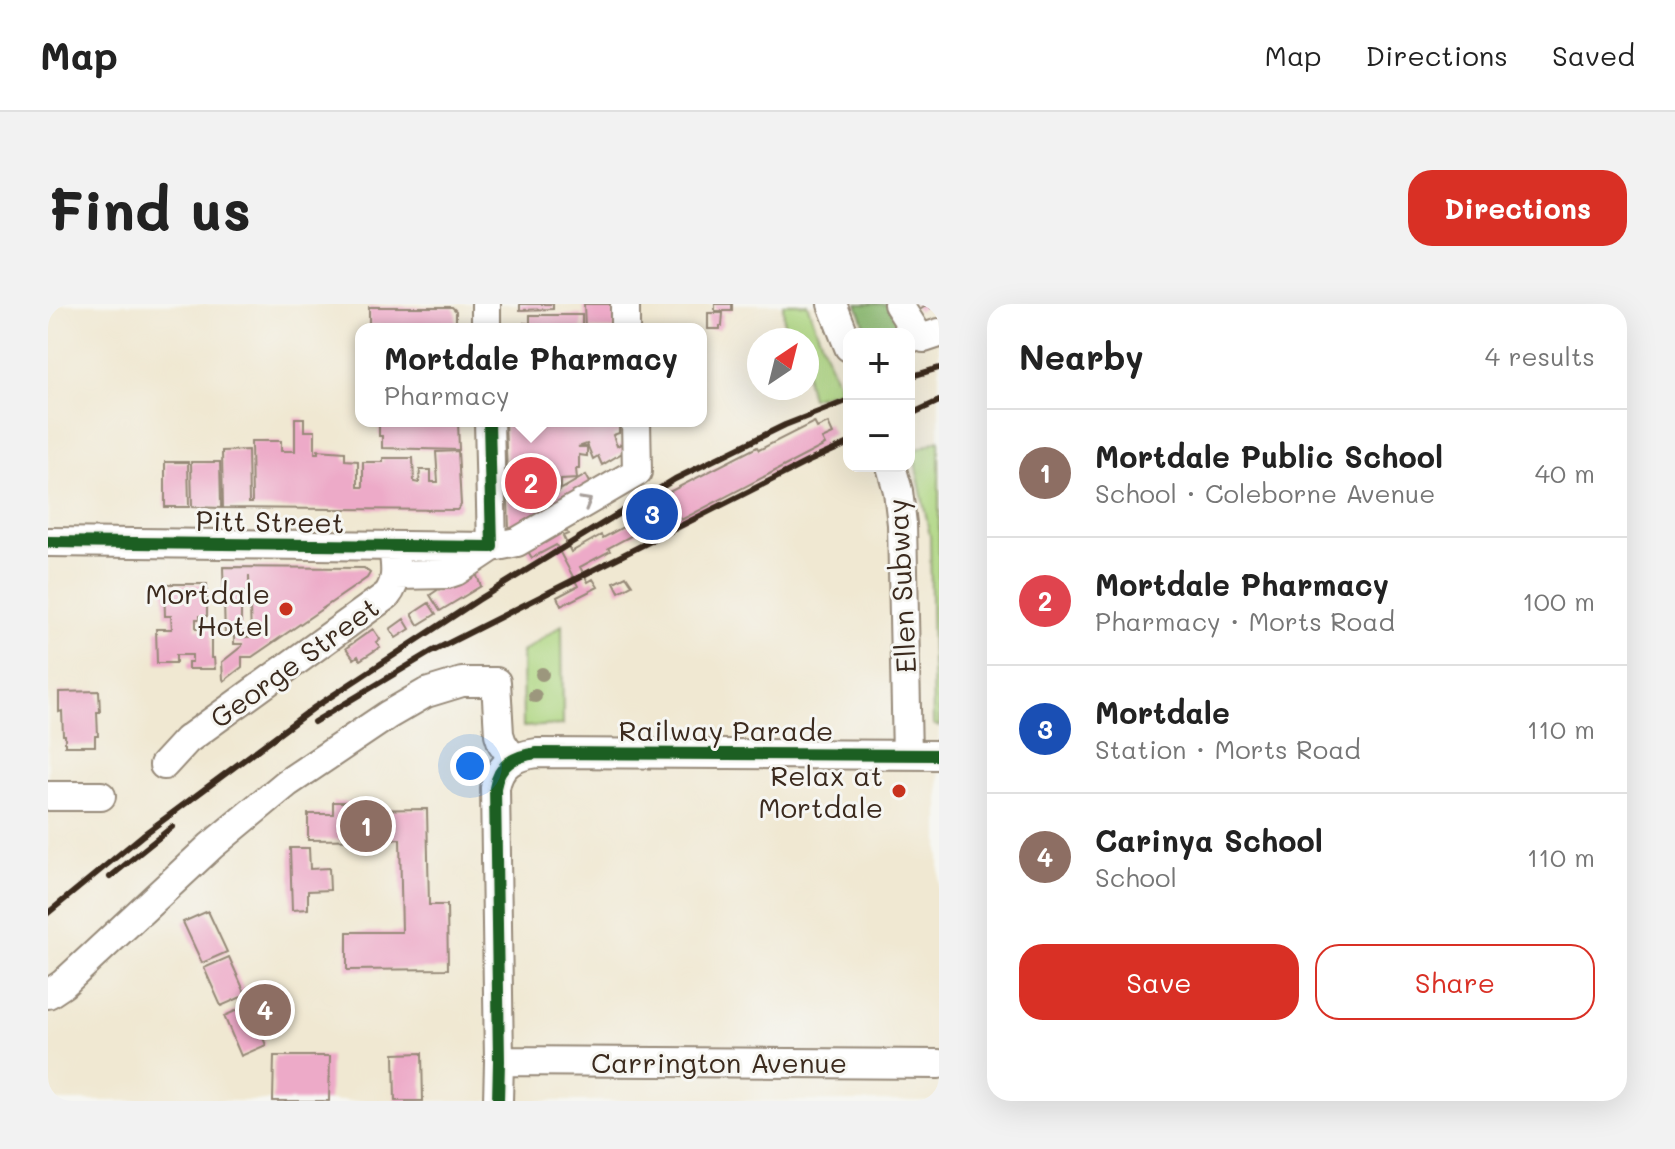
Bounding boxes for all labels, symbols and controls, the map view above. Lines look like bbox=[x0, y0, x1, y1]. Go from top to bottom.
text: Map bbox=[40, 30, 118, 80]
text: Map bbox=[1265, 37, 1322, 73]
text: Directions bbox=[1366, 37, 1508, 73]
text: Saved bbox=[1552, 37, 1635, 73]
button: Directions bbox=[1408, 170, 1627, 246]
text: Find us bbox=[48, 172, 251, 245]
popup bbox=[355, 323, 707, 427]
north arrow bbox=[747, 328, 819, 400]
map controls bbox=[843, 328, 915, 472]
button: + bbox=[843, 328, 915, 400]
text: Nearby bbox=[1019, 334, 1144, 379]
text: Mortdale Pharmacy bbox=[384, 338, 678, 378]
text: 4 results bbox=[1485, 339, 1595, 373]
text: Pharmacy bbox=[384, 378, 510, 412]
button: − bbox=[843, 400, 915, 472]
text: Mortdale Public School bbox=[1095, 436, 1443, 476]
pin: 2 bbox=[505, 453, 557, 513]
text: 1 bbox=[1039, 456, 1051, 490]
text: 40 m bbox=[1535, 456, 1595, 490]
text: School · Coleborne Avenue bbox=[1095, 476, 1435, 510]
pin: 3 bbox=[626, 484, 678, 544]
one-way arrow bbox=[577, 496, 592, 512]
street label: Ellen Subway bbox=[878, 498, 924, 674]
street label: Pitt Street bbox=[195, 502, 345, 540]
text: Mortdale Pharmacy bbox=[1095, 564, 1389, 604]
place label: Mortdale Hotel bbox=[145, 575, 270, 643]
text: 2 bbox=[1038, 584, 1052, 618]
text: 100 m bbox=[1522, 584, 1595, 618]
street label: George Street bbox=[202, 589, 386, 735]
marker: Mortdale Hotel bbox=[277, 600, 295, 618]
text: Pharmacy · Morts Road bbox=[1095, 604, 1395, 638]
text: Mortdale bbox=[1095, 692, 1230, 732]
street label: Railway Parade bbox=[619, 712, 833, 748]
text: 3 bbox=[1037, 712, 1053, 746]
text: 110 m bbox=[1527, 712, 1595, 746]
text: Station · Morts Road bbox=[1095, 732, 1361, 766]
your location bbox=[450, 746, 490, 786]
place label: Relax at Mortdale bbox=[758, 757, 883, 825]
marker: Relax at Mortdale bbox=[890, 782, 908, 800]
pin: 1 bbox=[340, 796, 392, 856]
text: Carinya School bbox=[1095, 820, 1323, 860]
text: 4 bbox=[1037, 840, 1053, 874]
text: 110 m bbox=[1527, 840, 1595, 874]
text: School bbox=[1095, 860, 1177, 894]
button: Save bbox=[1019, 944, 1299, 1020]
button: Share bbox=[1315, 944, 1595, 1020]
pin: 4 bbox=[239, 980, 291, 1040]
street label: Carrington Avenue bbox=[591, 1044, 847, 1080]

